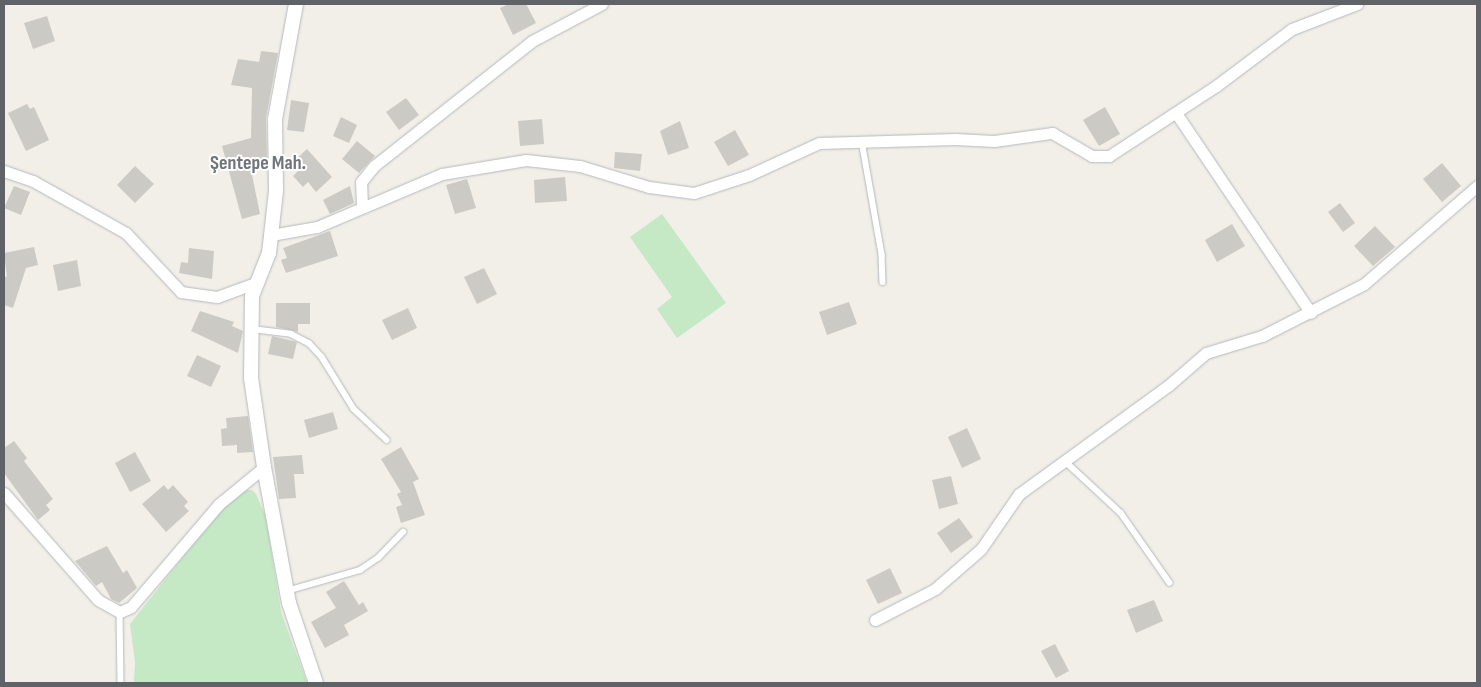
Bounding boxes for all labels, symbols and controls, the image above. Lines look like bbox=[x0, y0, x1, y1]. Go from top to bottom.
district label: Şentepe Mah. bbox=[210, 151, 306, 175]

